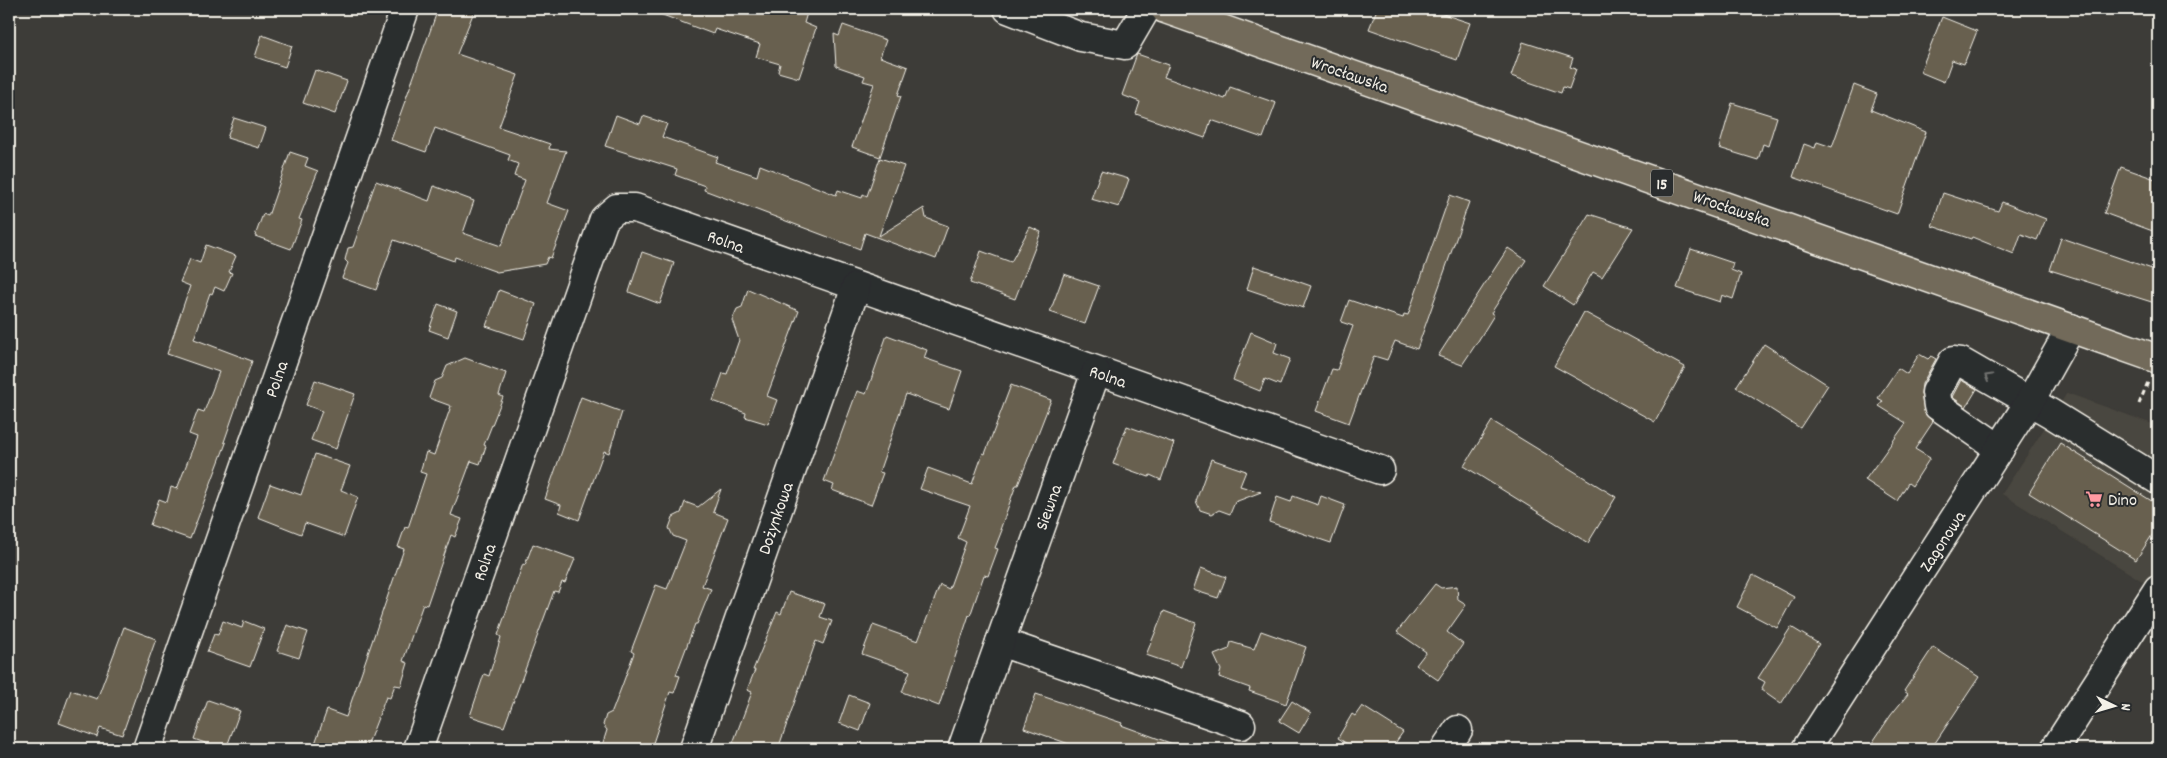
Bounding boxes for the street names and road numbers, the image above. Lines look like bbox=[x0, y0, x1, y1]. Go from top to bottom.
street label: Wrocławska bbox=[1307, 51, 1392, 101]
road number: 15 bbox=[1651, 170, 1673, 197]
street label: Wrocławska bbox=[1689, 185, 1774, 235]
street label: Rolna bbox=[703, 225, 748, 262]
street label: Polna bbox=[260, 358, 296, 401]
street label: Rolna bbox=[1085, 360, 1130, 397]
street label: Dożynkowa bbox=[753, 479, 802, 558]
street label: Siewna bbox=[1030, 481, 1070, 534]
street label: Zagonowa bbox=[1915, 506, 1974, 578]
street label: Rolna bbox=[468, 540, 505, 585]

